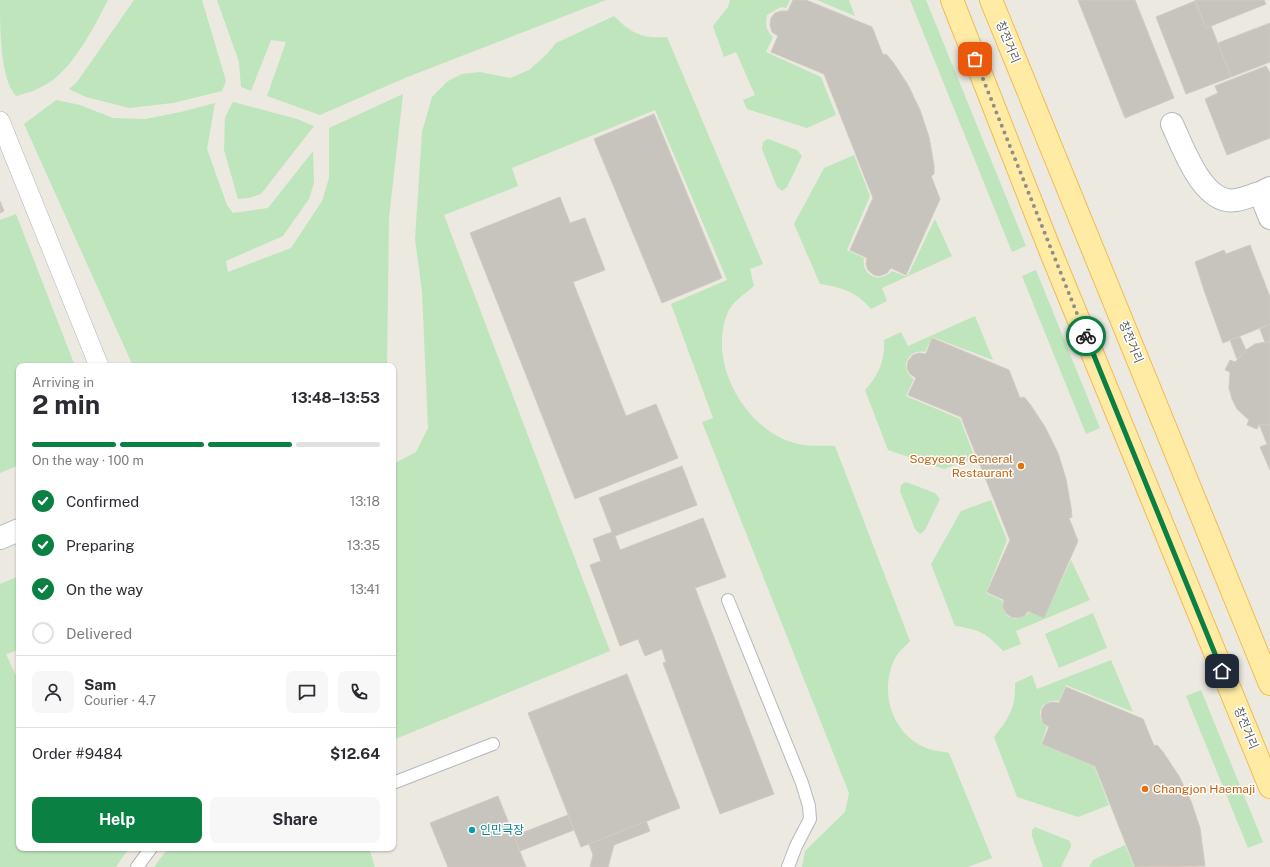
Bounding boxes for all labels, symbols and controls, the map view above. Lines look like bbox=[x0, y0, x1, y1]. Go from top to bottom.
street label: 창전거리 bbox=[993, 19, 1023, 65]
pin bbox=[958, 42, 992, 76]
icon: bag bbox=[964, 48, 986, 70]
courier bbox=[1066, 316, 1106, 356]
street label: 창전거리 bbox=[1116, 319, 1146, 365]
icon: bike bbox=[1075, 325, 1097, 347]
text: Arriving in bbox=[32, 375, 94, 390]
text: 2 min bbox=[32, 389, 100, 420]
text: 13:48–13:53 bbox=[291, 389, 380, 406]
place label: Sogyeong General Restaurant bbox=[909, 452, 1013, 480]
text: On the way · 100 m bbox=[32, 453, 144, 468]
marker: Sogyeong General Restaurant bbox=[1016, 461, 1026, 471]
icon: check bbox=[32, 490, 54, 512]
text: Confirmed bbox=[66, 493, 139, 510]
text: 13:18 bbox=[350, 494, 380, 509]
icon: check bbox=[32, 534, 54, 556]
text: Preparing bbox=[66, 537, 135, 554]
text: 13:35 bbox=[347, 538, 380, 553]
icon: check bbox=[32, 578, 54, 600]
text: On the way bbox=[66, 581, 143, 598]
text: 13:41 bbox=[350, 582, 380, 597]
text: Delivered bbox=[66, 625, 132, 642]
pin bbox=[1205, 654, 1239, 688]
icon: home bbox=[1211, 660, 1233, 682]
button: person bbox=[32, 671, 74, 713]
button: chat bbox=[286, 671, 328, 713]
button: phone bbox=[338, 671, 380, 713]
text: Sam bbox=[84, 676, 116, 693]
text: Courier · 4.7 bbox=[84, 693, 156, 708]
street label: 창전거리 bbox=[1231, 705, 1261, 751]
text: Order #9484 bbox=[32, 745, 123, 762]
text: $12.64 bbox=[330, 745, 380, 762]
place label: Changjon Haemaji bbox=[1153, 782, 1255, 796]
marker: Changjon Haemaji bbox=[1140, 784, 1150, 794]
button: Help bbox=[32, 797, 202, 843]
button: Share bbox=[210, 797, 380, 843]
place label: 인민극장 bbox=[480, 823, 524, 837]
marker: 인민극장 bbox=[467, 825, 477, 835]

